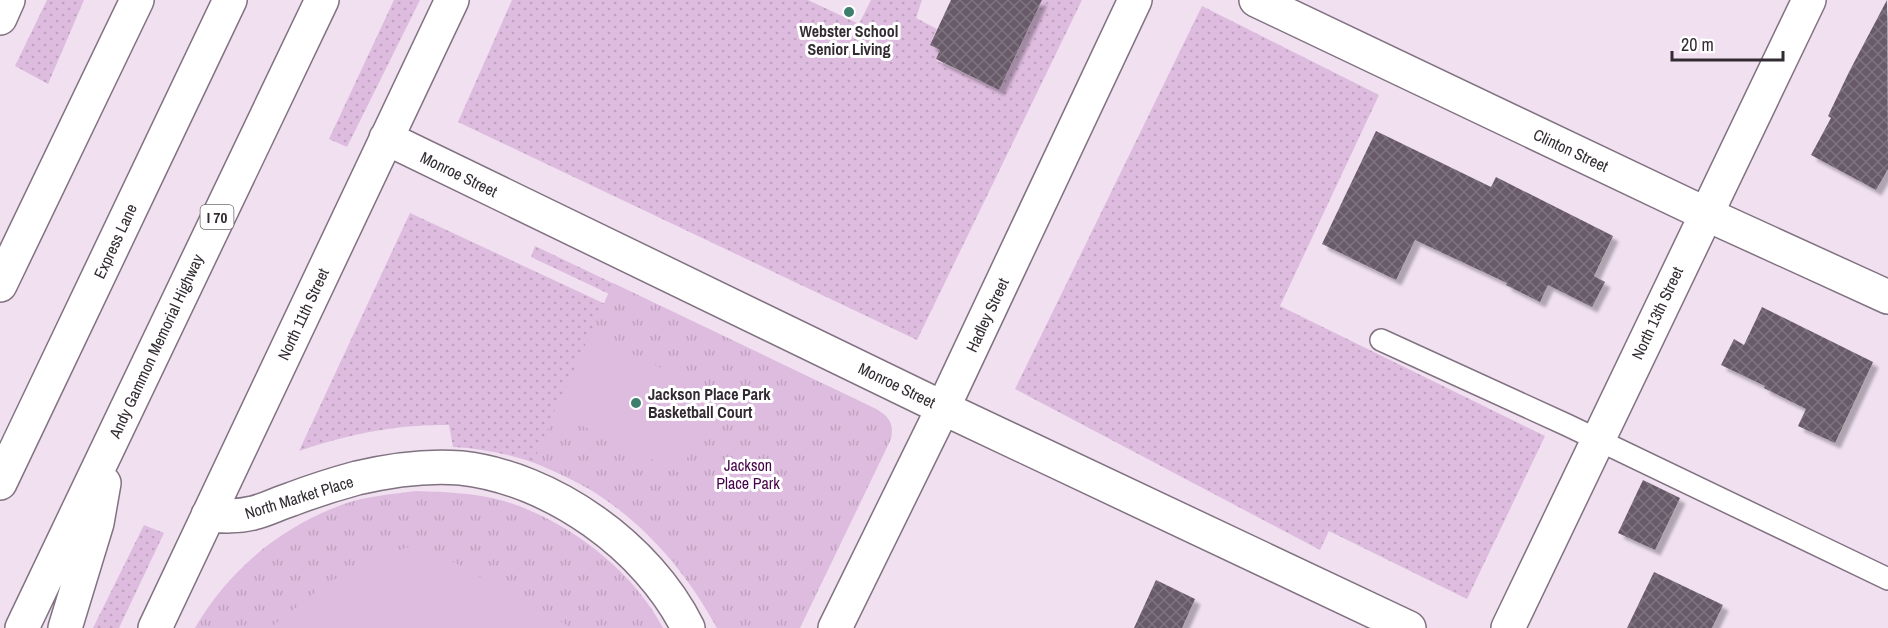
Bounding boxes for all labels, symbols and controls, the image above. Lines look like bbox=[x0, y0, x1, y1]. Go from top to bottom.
marker: Webster School Senior Living bbox=[842, 5, 856, 19]
place label: Webster School Senior Living bbox=[800, 20, 898, 60]
scale bar bbox=[1672, 24, 1783, 62]
text: 20 m bbox=[1681, 32, 1714, 57]
street label: Clinton Street bbox=[1530, 123, 1612, 177]
street label: Monroe Street bbox=[417, 146, 501, 202]
street label: Express Lane bbox=[88, 200, 142, 282]
road number: I 70 bbox=[200, 205, 234, 229]
street label: Andy Gammon Memorial Highway bbox=[103, 250, 209, 442]
street label: North 13th Street bbox=[1626, 263, 1688, 363]
street label: North 11th Street bbox=[272, 264, 334, 363]
street label: Hadley Street bbox=[960, 274, 1014, 356]
street label: Monroe Street bbox=[855, 357, 939, 413]
place label: Jackson Place Park Basketball Court bbox=[648, 383, 771, 423]
marker: Jackson Place Park Basketball Court bbox=[629, 396, 643, 410]
park label: Jackson Place Park bbox=[716, 454, 780, 494]
street label: North Market Place bbox=[242, 470, 356, 524]

